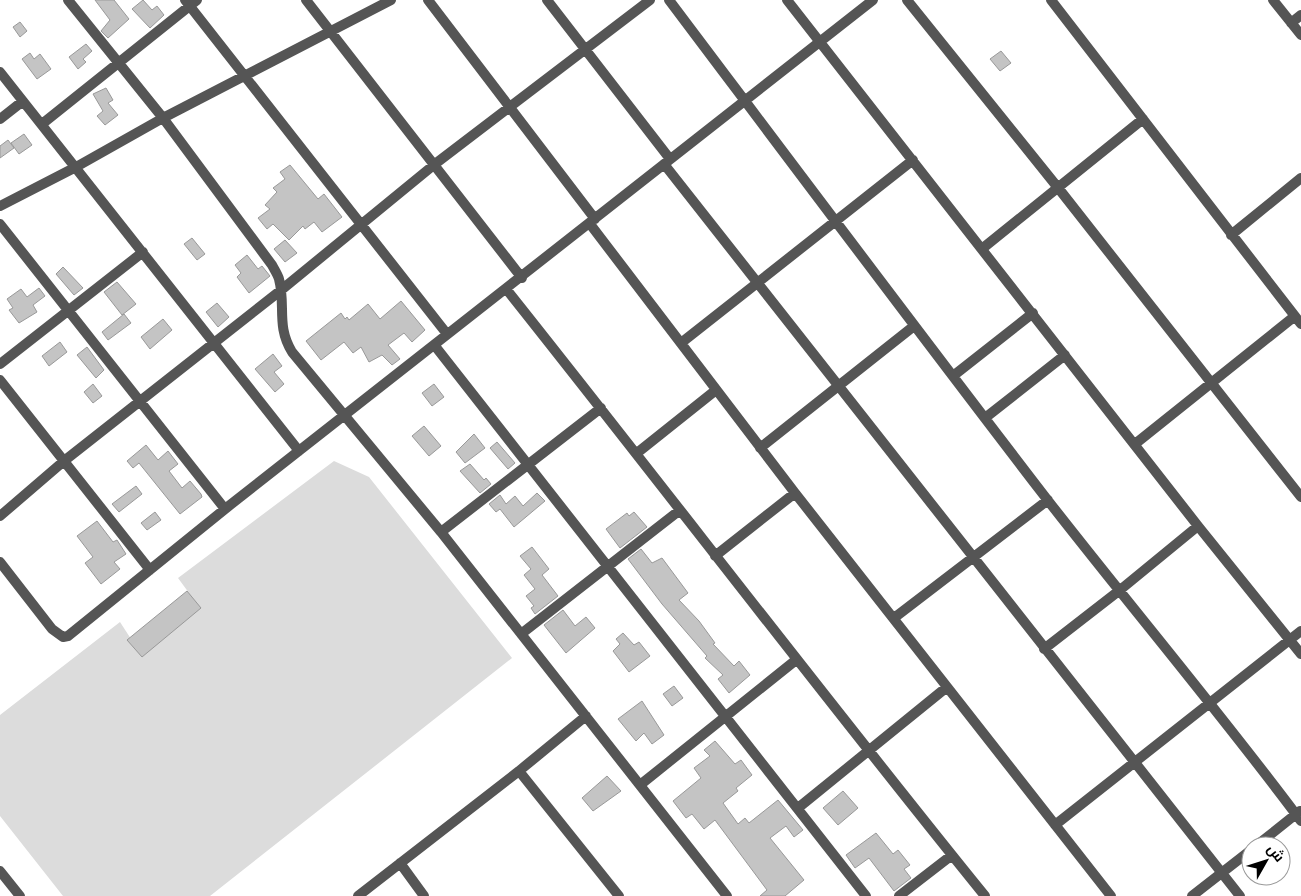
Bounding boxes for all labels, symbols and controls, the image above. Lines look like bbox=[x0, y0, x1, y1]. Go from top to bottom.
north arrow bbox=[1241, 836, 1291, 886]
text: ش bbox=[1263, 840, 1289, 865]

